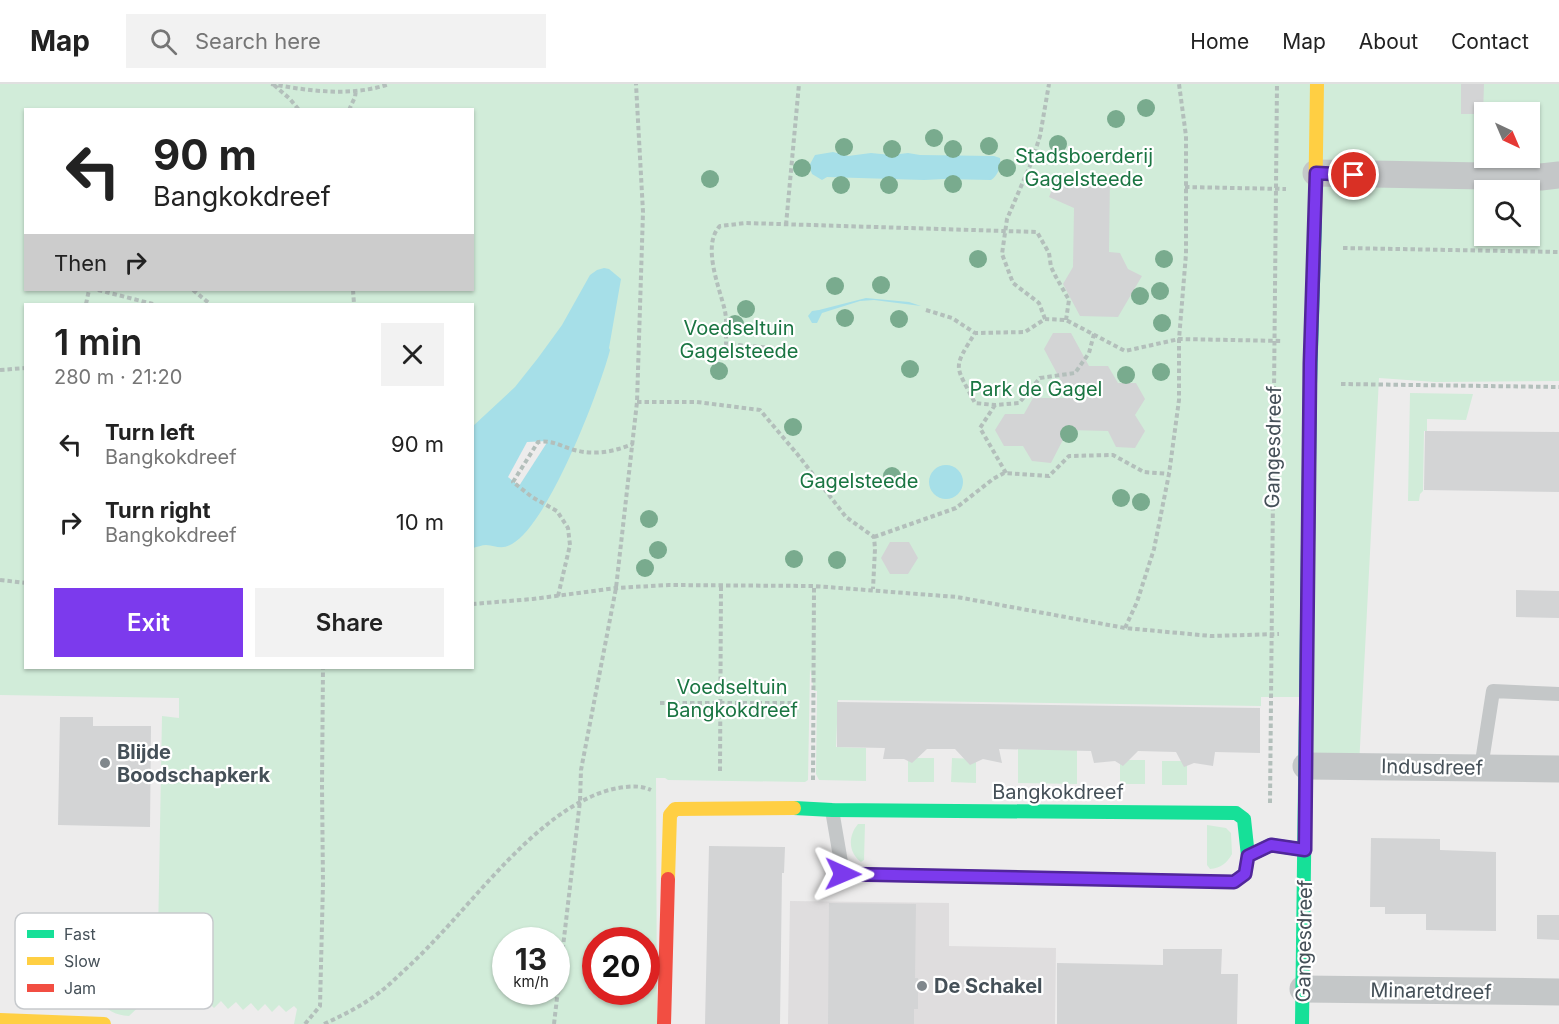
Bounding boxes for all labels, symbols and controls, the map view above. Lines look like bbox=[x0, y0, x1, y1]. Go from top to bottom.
search box bbox=[126, 14, 546, 68]
text: Map bbox=[30, 24, 90, 58]
icon: search bbox=[147, 25, 180, 58]
text: Search here bbox=[195, 28, 321, 54]
text: Home bbox=[1190, 29, 1249, 54]
text: Map bbox=[1282, 29, 1326, 54]
text: About bbox=[1359, 29, 1418, 54]
text: Contact bbox=[1451, 29, 1529, 54]
north arrow bbox=[1474, 102, 1540, 168]
map controls bbox=[1474, 102, 1540, 246]
text: 90 m bbox=[153, 129, 257, 180]
icon: left bbox=[54, 132, 132, 210]
park label: Stadsboerderij Gagelsteede bbox=[1015, 144, 1153, 191]
pin bbox=[1328, 149, 1379, 200]
icon: arrive bbox=[1337, 158, 1370, 191]
text: Bangkokdreef bbox=[153, 180, 331, 213]
button: search bbox=[1474, 180, 1540, 246]
icon: right bbox=[119, 246, 152, 279]
text: Then bbox=[54, 250, 107, 276]
park label: Voedseltuin Gagelsteede bbox=[679, 316, 799, 363]
text: 1 min bbox=[54, 320, 142, 364]
button: close bbox=[381, 323, 444, 386]
text: 280 m · 21:20 bbox=[54, 365, 182, 389]
park label: Park de Gagel bbox=[970, 377, 1102, 401]
street label: Gangesdreef bbox=[1260, 385, 1286, 509]
text: Turn left bbox=[105, 419, 195, 445]
icon: left bbox=[54, 428, 87, 461]
text: 90 m bbox=[391, 431, 444, 457]
text: Bangkokdreef bbox=[105, 445, 237, 469]
park label: Gagelsteede bbox=[799, 469, 919, 493]
text: Turn right bbox=[105, 497, 211, 523]
icon: right bbox=[54, 506, 87, 539]
text: 10 m bbox=[396, 509, 444, 535]
text: Bangkokdreef bbox=[105, 523, 237, 547]
button: Exit bbox=[54, 588, 243, 657]
button: Share bbox=[255, 588, 444, 657]
park label: Voedseltuin Bangkokdreef bbox=[666, 675, 798, 722]
place label: Blijde Boodschapkerk bbox=[117, 740, 271, 787]
street label: Indusdreef bbox=[1381, 754, 1484, 780]
marker: Blijde Boodschapkerk bbox=[98, 756, 112, 770]
street label: Bangkokdreef bbox=[992, 780, 1124, 804]
position arrow bbox=[811, 842, 875, 906]
street label: Gangesdreef bbox=[1291, 879, 1317, 1003]
legend bbox=[15, 913, 213, 1009]
text: Fast bbox=[64, 924, 96, 944]
speed limit sign: 20 bbox=[582, 927, 660, 1005]
text: 13 bbox=[515, 941, 547, 977]
text: Slow bbox=[64, 951, 101, 971]
text: km/h bbox=[513, 972, 549, 991]
place label: De Schakel bbox=[934, 974, 1043, 998]
text: Jam bbox=[64, 978, 96, 998]
street label: Minaretdreef bbox=[1370, 978, 1492, 1004]
marker: De Schakel bbox=[915, 979, 929, 993]

